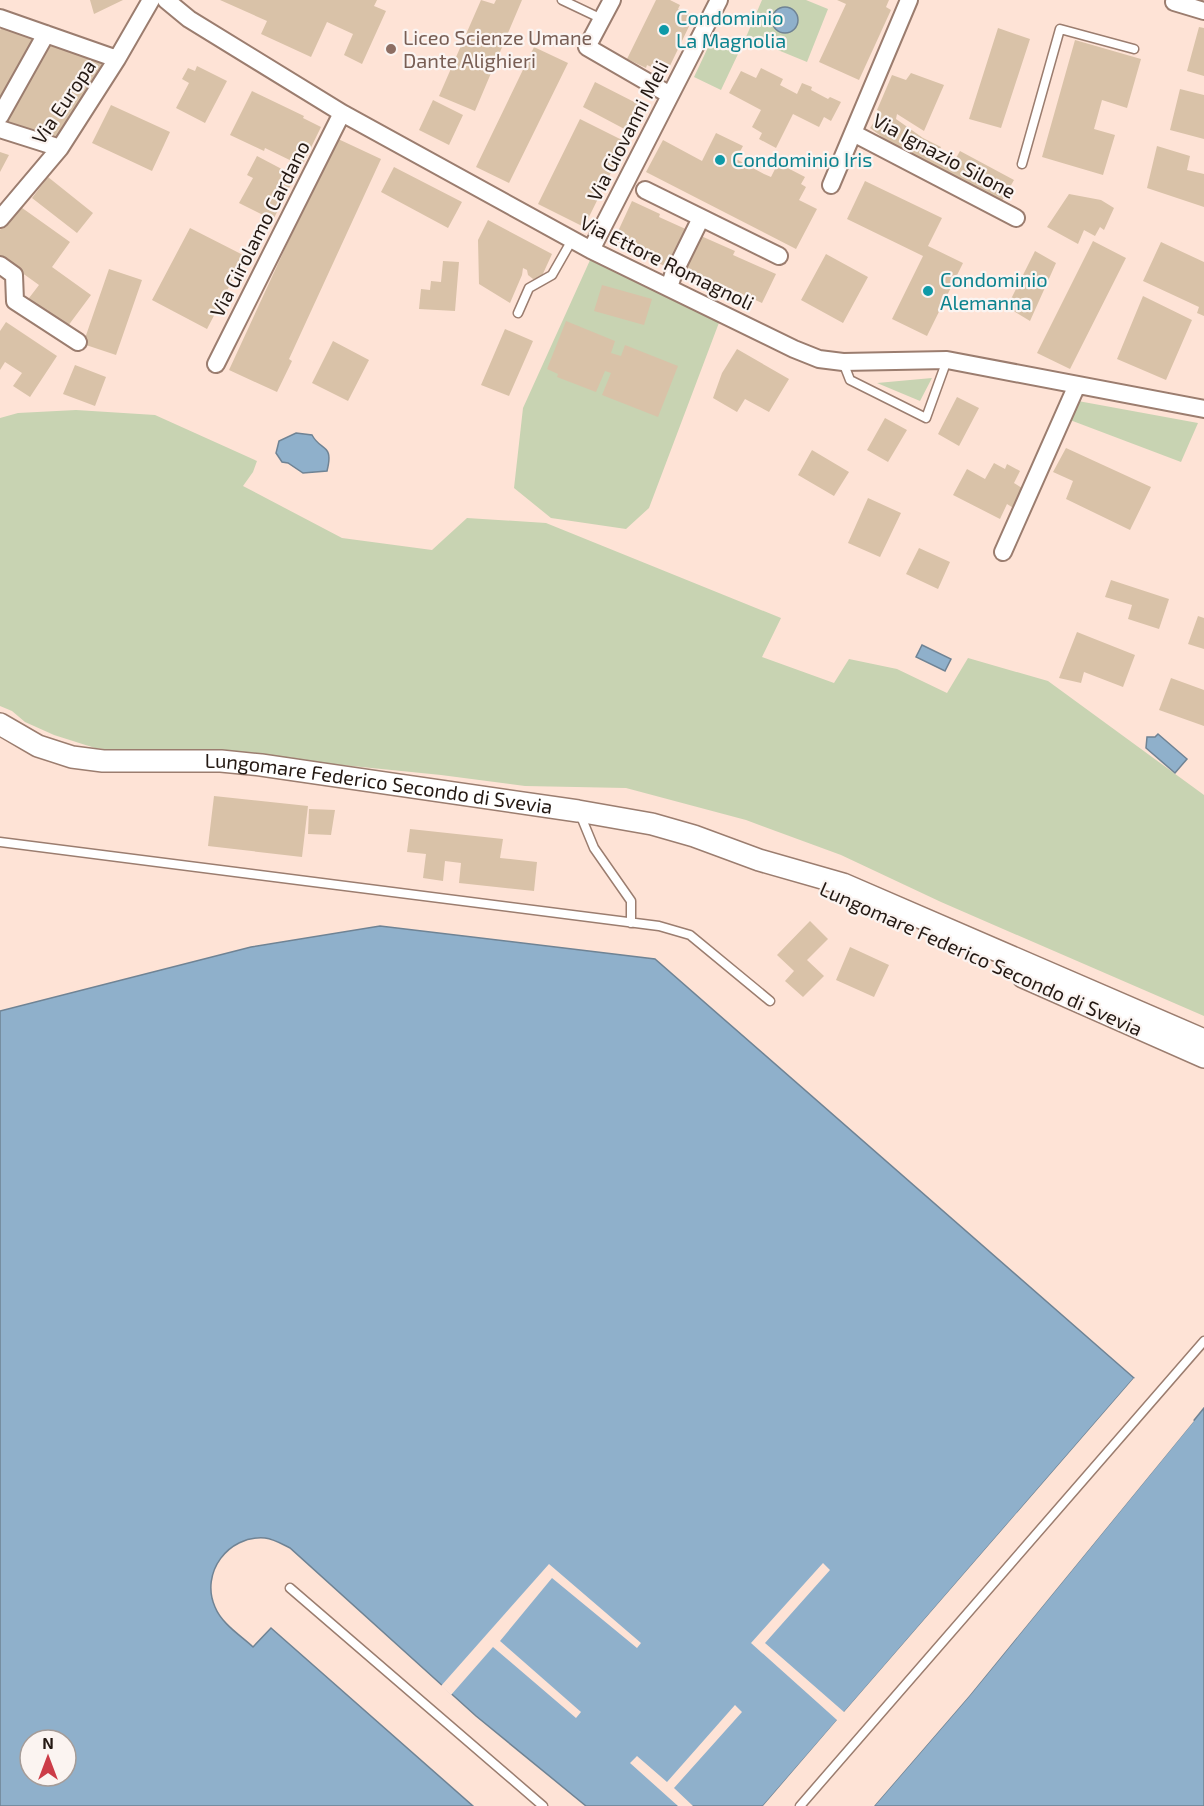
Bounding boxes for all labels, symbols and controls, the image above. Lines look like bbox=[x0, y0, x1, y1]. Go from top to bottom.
place label: Condominio La Magnolia bbox=[676, 5, 786, 52]
marker: Condominio La Magnolia bbox=[657, 23, 671, 37]
place label: Liceo Scienze Umane Dante Alighieri bbox=[403, 25, 592, 72]
marker: Liceo Scienze Umane Dante Alighieri bbox=[384, 42, 398, 56]
street label: Via Europa bbox=[26, 55, 100, 148]
street label: Via Giovanni Meli bbox=[581, 56, 673, 205]
street label: Via Ignazio Silone bbox=[869, 107, 1020, 203]
street label: Via Girolamo Cardano bbox=[204, 136, 314, 321]
place label: Condominio Iris bbox=[732, 147, 872, 171]
marker: Condominio Iris bbox=[713, 153, 727, 167]
street label: Via Ettore Romagnoli bbox=[577, 210, 758, 315]
place label: Condominio Alemanna bbox=[940, 267, 1048, 314]
marker: Condominio Alemanna bbox=[921, 284, 935, 298]
street label: Lungomare Federico Secondo di Svevia bbox=[205, 748, 554, 818]
street label: Lungomare Federico Secondo di Svevia bbox=[816, 876, 1146, 1040]
north arrow bbox=[18, 1728, 78, 1788]
text: N bbox=[42, 1733, 54, 1752]

